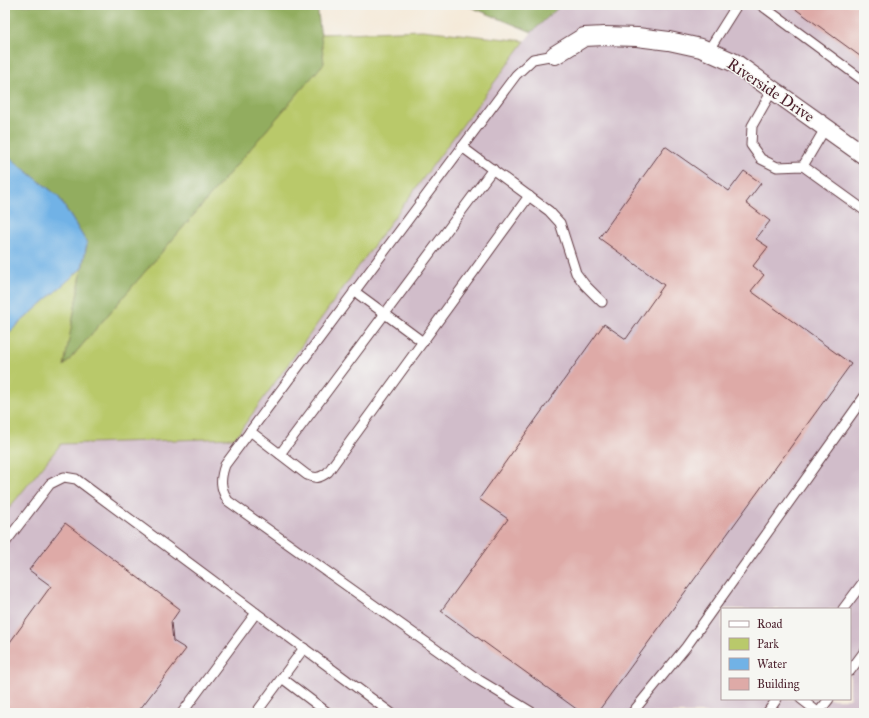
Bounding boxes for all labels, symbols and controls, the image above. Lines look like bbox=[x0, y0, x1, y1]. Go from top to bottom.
street label: Riverside Drive bbox=[724, 54, 818, 126]
legend bbox=[721, 608, 851, 700]
text: Road bbox=[757, 617, 783, 631]
text: Park bbox=[757, 637, 779, 651]
text: Water bbox=[757, 657, 787, 671]
text: Building bbox=[757, 677, 800, 692]

